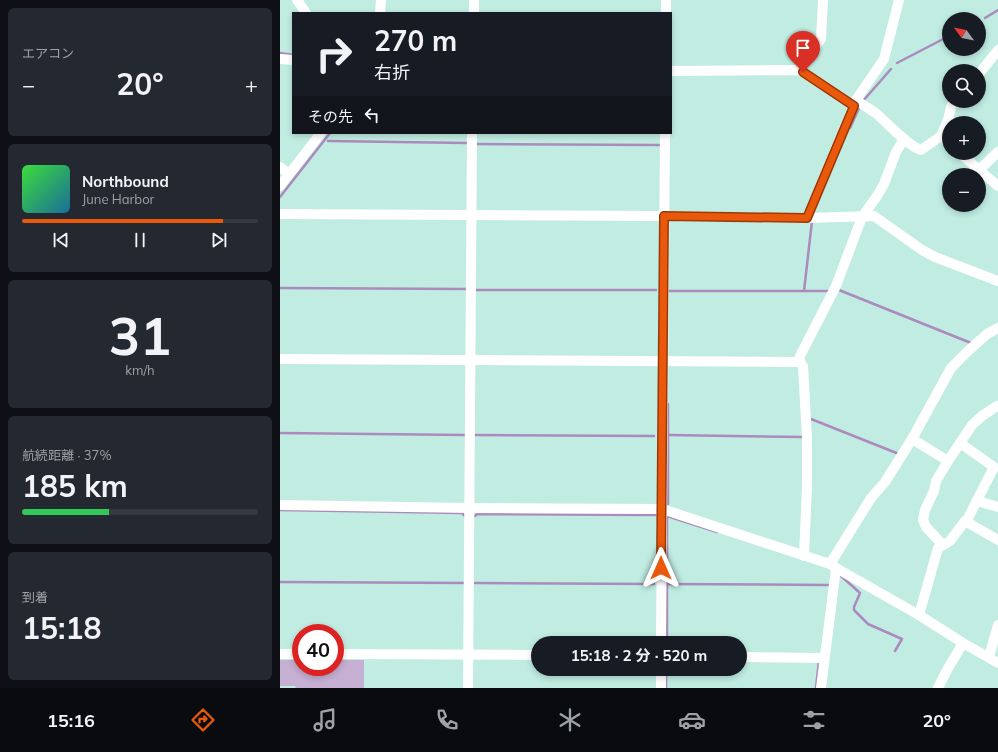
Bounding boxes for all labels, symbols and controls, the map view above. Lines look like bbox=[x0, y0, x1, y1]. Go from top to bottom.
north arrow bbox=[942, 12, 986, 56]
map controls bbox=[942, 12, 986, 212]
text: 270 m bbox=[374, 23, 457, 58]
icon: right bbox=[308, 28, 360, 80]
pin bbox=[786, 31, 820, 72]
icon: arrive bbox=[792, 37, 814, 59]
text: エアコン bbox=[22, 45, 74, 61]
text: 右折 bbox=[374, 61, 410, 84]
button: search bbox=[942, 64, 986, 108]
text: 20° bbox=[116, 65, 164, 103]
text: − bbox=[22, 71, 35, 99]
text: + bbox=[245, 71, 258, 99]
icon: left bbox=[361, 104, 383, 126]
text: その先 bbox=[308, 107, 353, 126]
button: + bbox=[942, 116, 986, 160]
button: − bbox=[942, 168, 986, 212]
text: Northbound bbox=[82, 172, 169, 191]
text: June Harbor bbox=[82, 191, 154, 207]
icon: previous bbox=[50, 229, 72, 251]
icon: pause bbox=[129, 229, 151, 251]
icon: next bbox=[208, 229, 230, 251]
text: 31 bbox=[109, 303, 171, 368]
text: km/h bbox=[125, 362, 155, 378]
text: 航続距離 · 37% bbox=[22, 447, 112, 463]
text: 185 km bbox=[22, 467, 128, 505]
position arrow bbox=[640, 547, 682, 589]
text: 到着 bbox=[22, 589, 48, 605]
text: 15:18 bbox=[22, 609, 101, 647]
speed limit sign: 40 bbox=[292, 624, 344, 676]
text: 15:18 · 2 分 · 520 m bbox=[571, 646, 707, 665]
icon: directions bbox=[189, 706, 217, 734]
icon: music bbox=[311, 706, 339, 734]
icon: phone bbox=[433, 706, 461, 734]
icon: climate bbox=[556, 706, 584, 734]
icon: car bbox=[678, 706, 706, 734]
icon: filters bbox=[800, 706, 828, 734]
text: 15:16 bbox=[47, 709, 95, 732]
text: 20° bbox=[922, 709, 951, 732]

